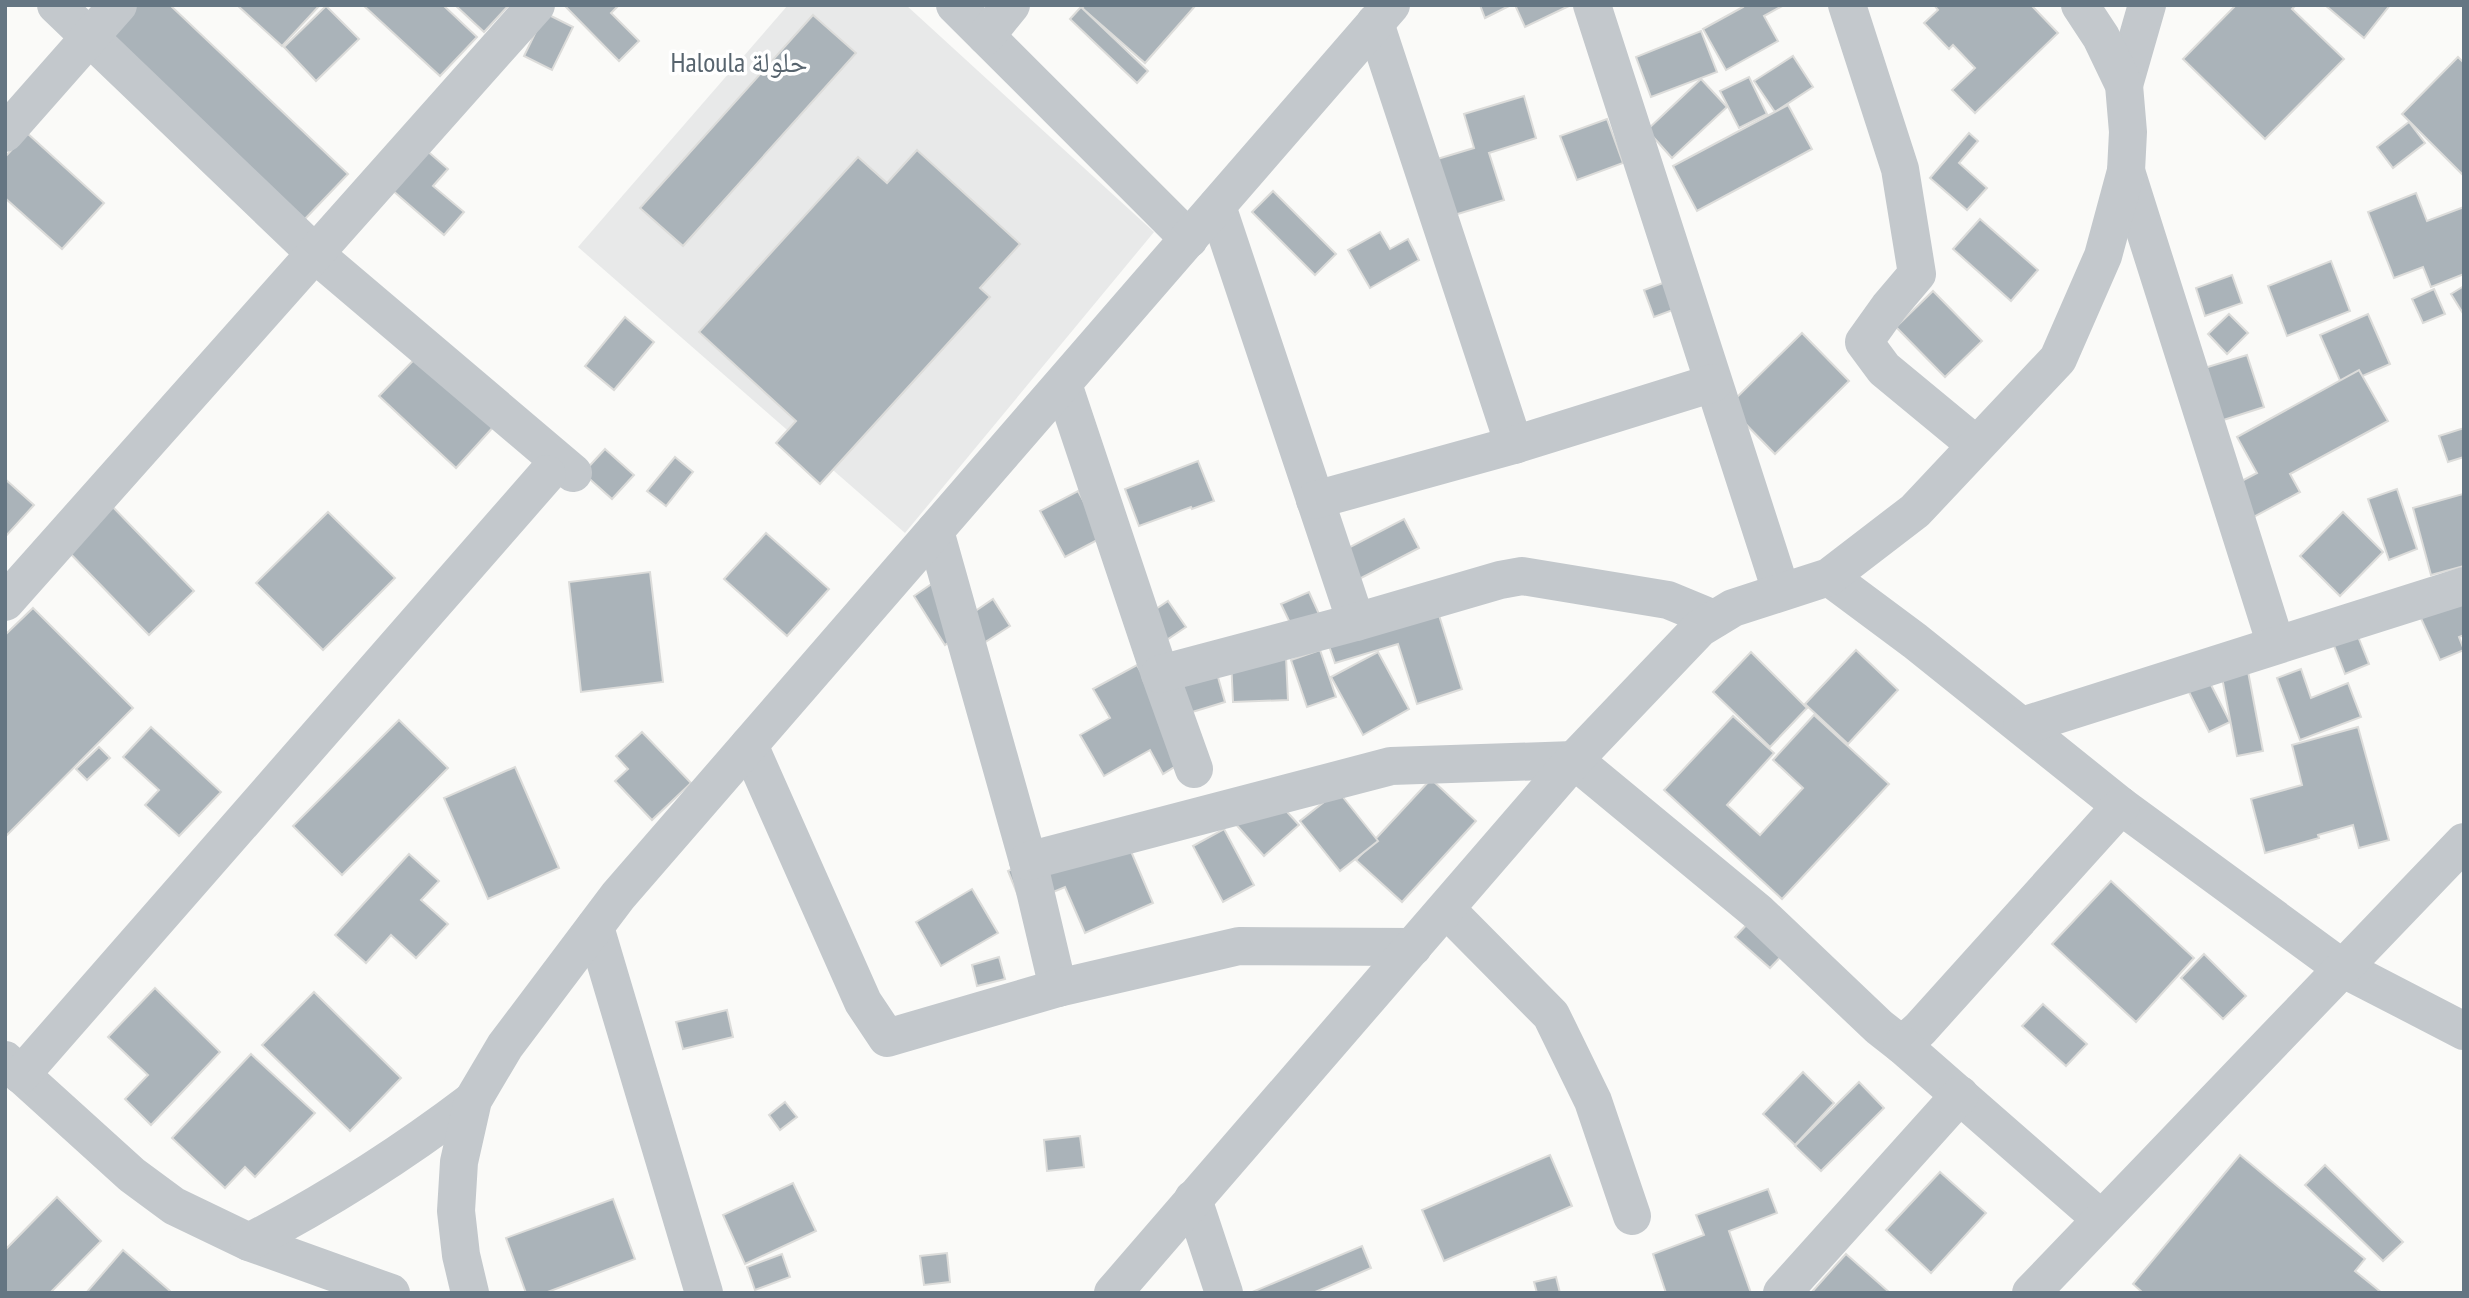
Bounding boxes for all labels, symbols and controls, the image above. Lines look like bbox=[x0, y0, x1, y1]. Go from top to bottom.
district label: Haloula حلولة bbox=[670, 43, 808, 80]

